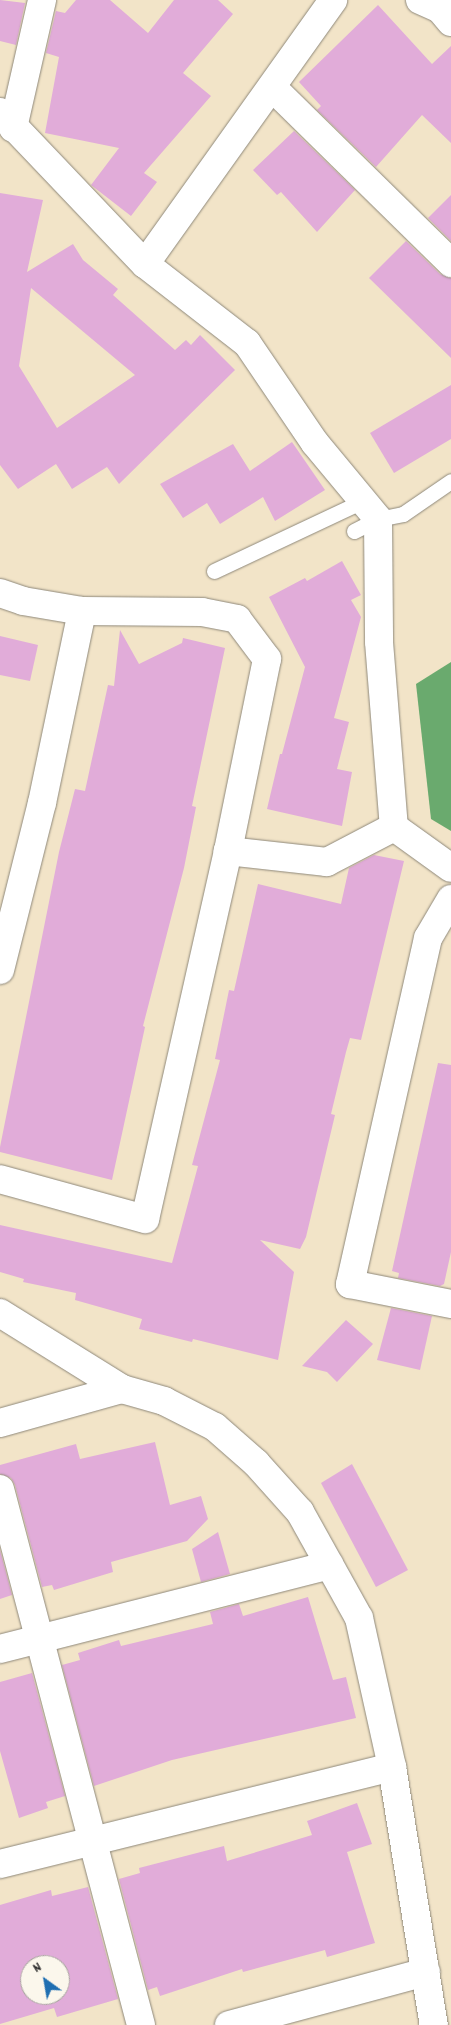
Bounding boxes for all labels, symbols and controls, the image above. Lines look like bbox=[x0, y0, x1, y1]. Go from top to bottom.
north arrow bbox=[20, 1955, 70, 2005]
text: N bbox=[29, 1958, 46, 1978]

